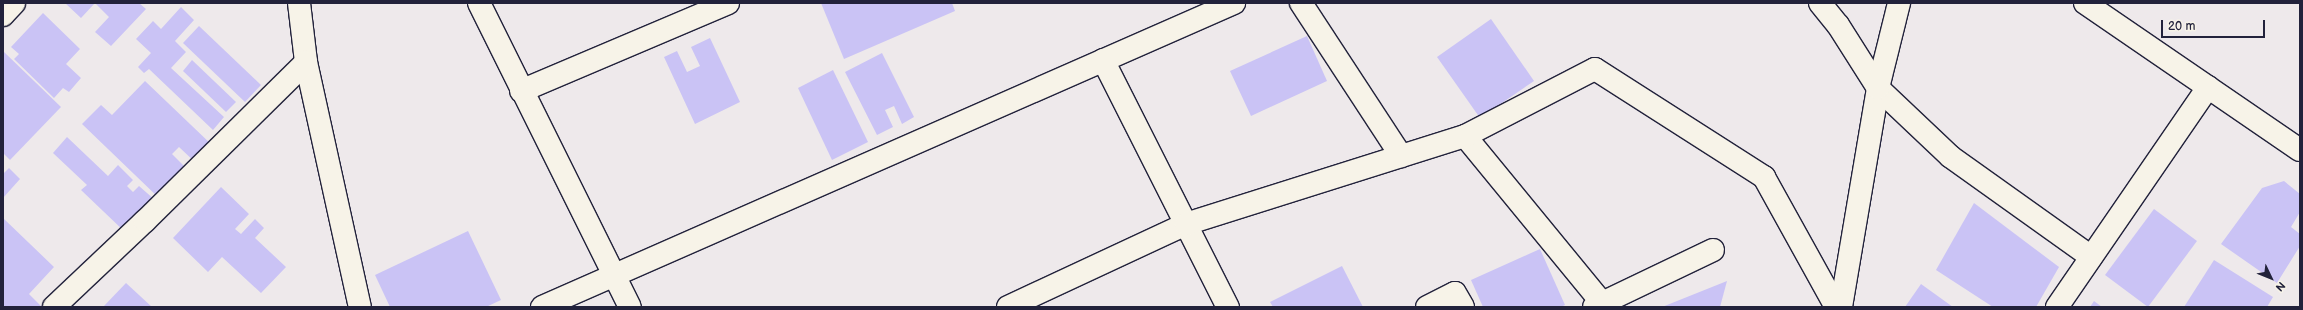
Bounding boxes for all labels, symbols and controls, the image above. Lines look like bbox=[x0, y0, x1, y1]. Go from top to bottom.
scale bar bbox=[2163, 12, 2267, 38]
text: 20 m bbox=[2168, 19, 2195, 34]
north arrow bbox=[2251, 258, 2291, 298]
text: N bbox=[2273, 279, 2288, 294]

